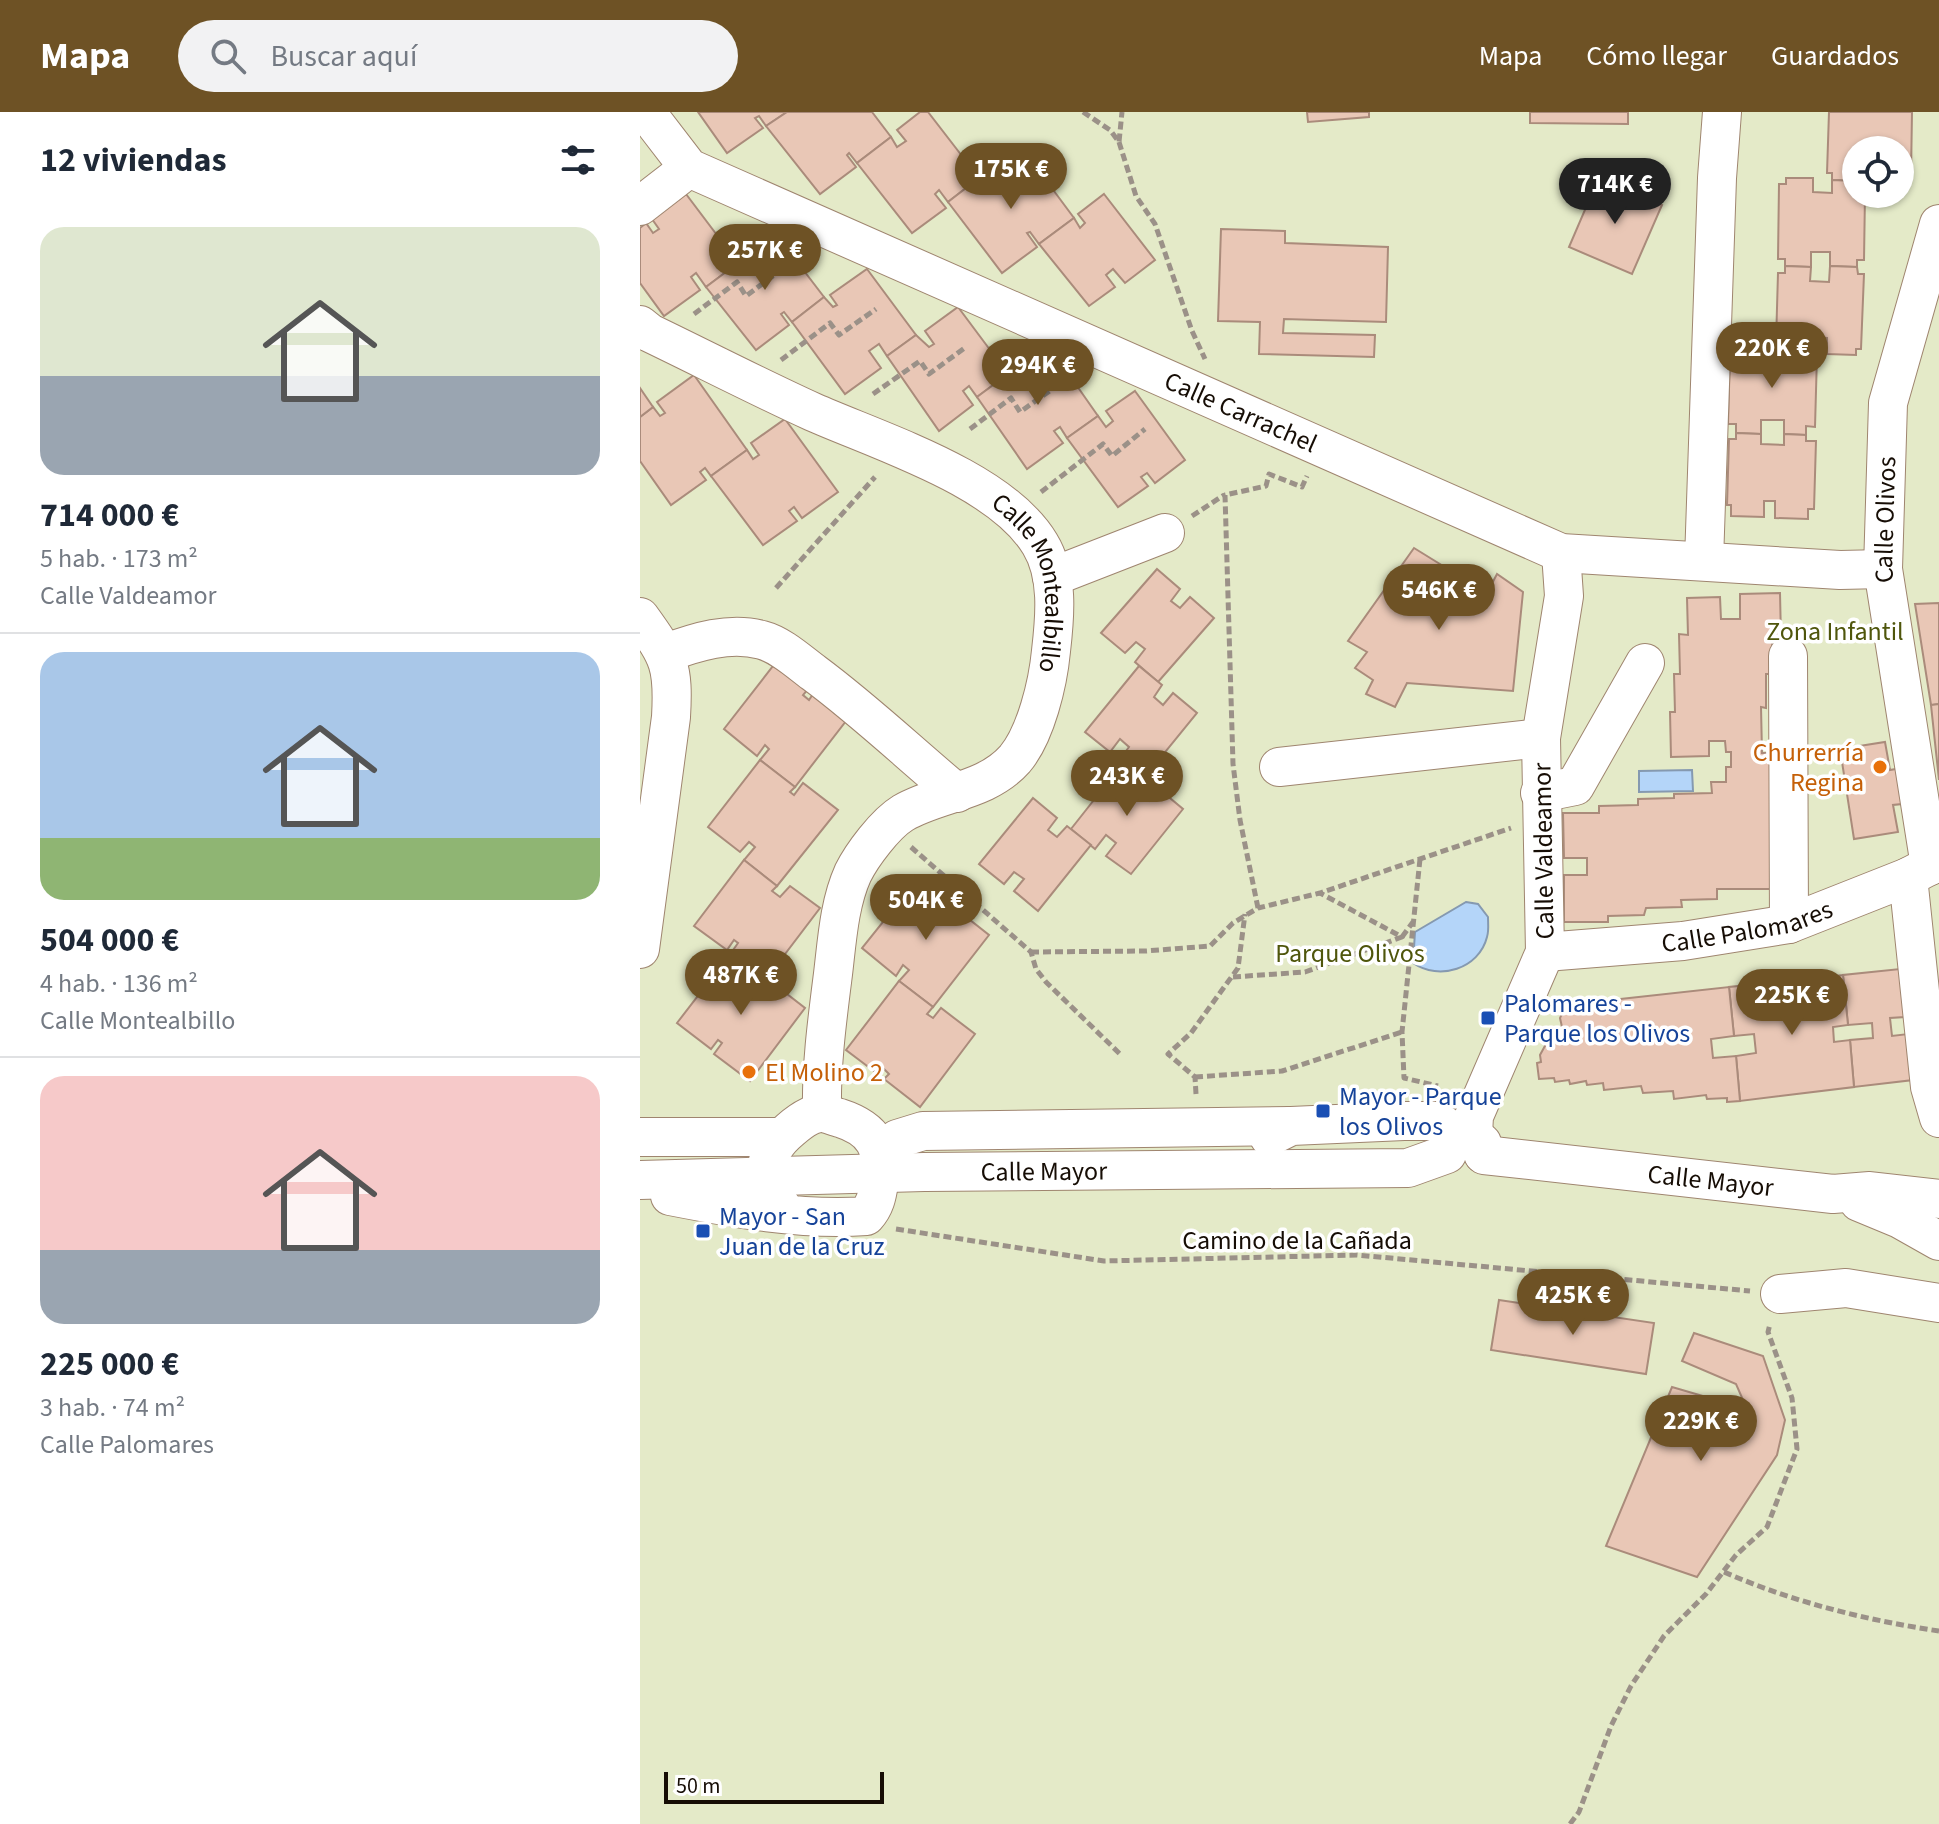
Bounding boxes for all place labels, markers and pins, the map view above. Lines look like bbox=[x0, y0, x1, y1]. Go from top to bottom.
pin: 175K € bbox=[946, 143, 1076, 211]
pin: 714K € bbox=[1550, 158, 1680, 226]
pin: 257K € bbox=[700, 224, 830, 292]
pin: 220K € bbox=[1707, 322, 1837, 390]
pin: 294K € bbox=[973, 339, 1103, 407]
pin: 546K € bbox=[1374, 564, 1504, 632]
place label: Churrerría Regina bbox=[1753, 734, 1864, 801]
pin: 243K € bbox=[1062, 750, 1192, 818]
marker: Churrerría Regina bbox=[1871, 758, 1889, 776]
pin: 504K € bbox=[861, 874, 991, 942]
pin: 487K € bbox=[676, 949, 806, 1017]
pin: 225K € bbox=[1727, 969, 1857, 1037]
place label: Palomares - Parque los Olivos bbox=[1504, 985, 1690, 1052]
marker: Palomares - Parque los Olivos bbox=[1479, 1009, 1497, 1027]
place label: El Molino 2 bbox=[765, 1054, 883, 1091]
marker: El Molino 2 bbox=[740, 1063, 758, 1081]
place label: Mayor - Parque los Olivos bbox=[1339, 1078, 1502, 1145]
marker: Mayor - Parque los Olivos bbox=[1314, 1102, 1332, 1120]
place label: Mayor - San Juan de la Cruz bbox=[719, 1198, 885, 1265]
marker: Mayor - San Juan de la Cruz bbox=[694, 1222, 712, 1240]
pin: 425K € bbox=[1508, 1269, 1638, 1337]
pin: 229K € bbox=[1636, 1395, 1766, 1463]

